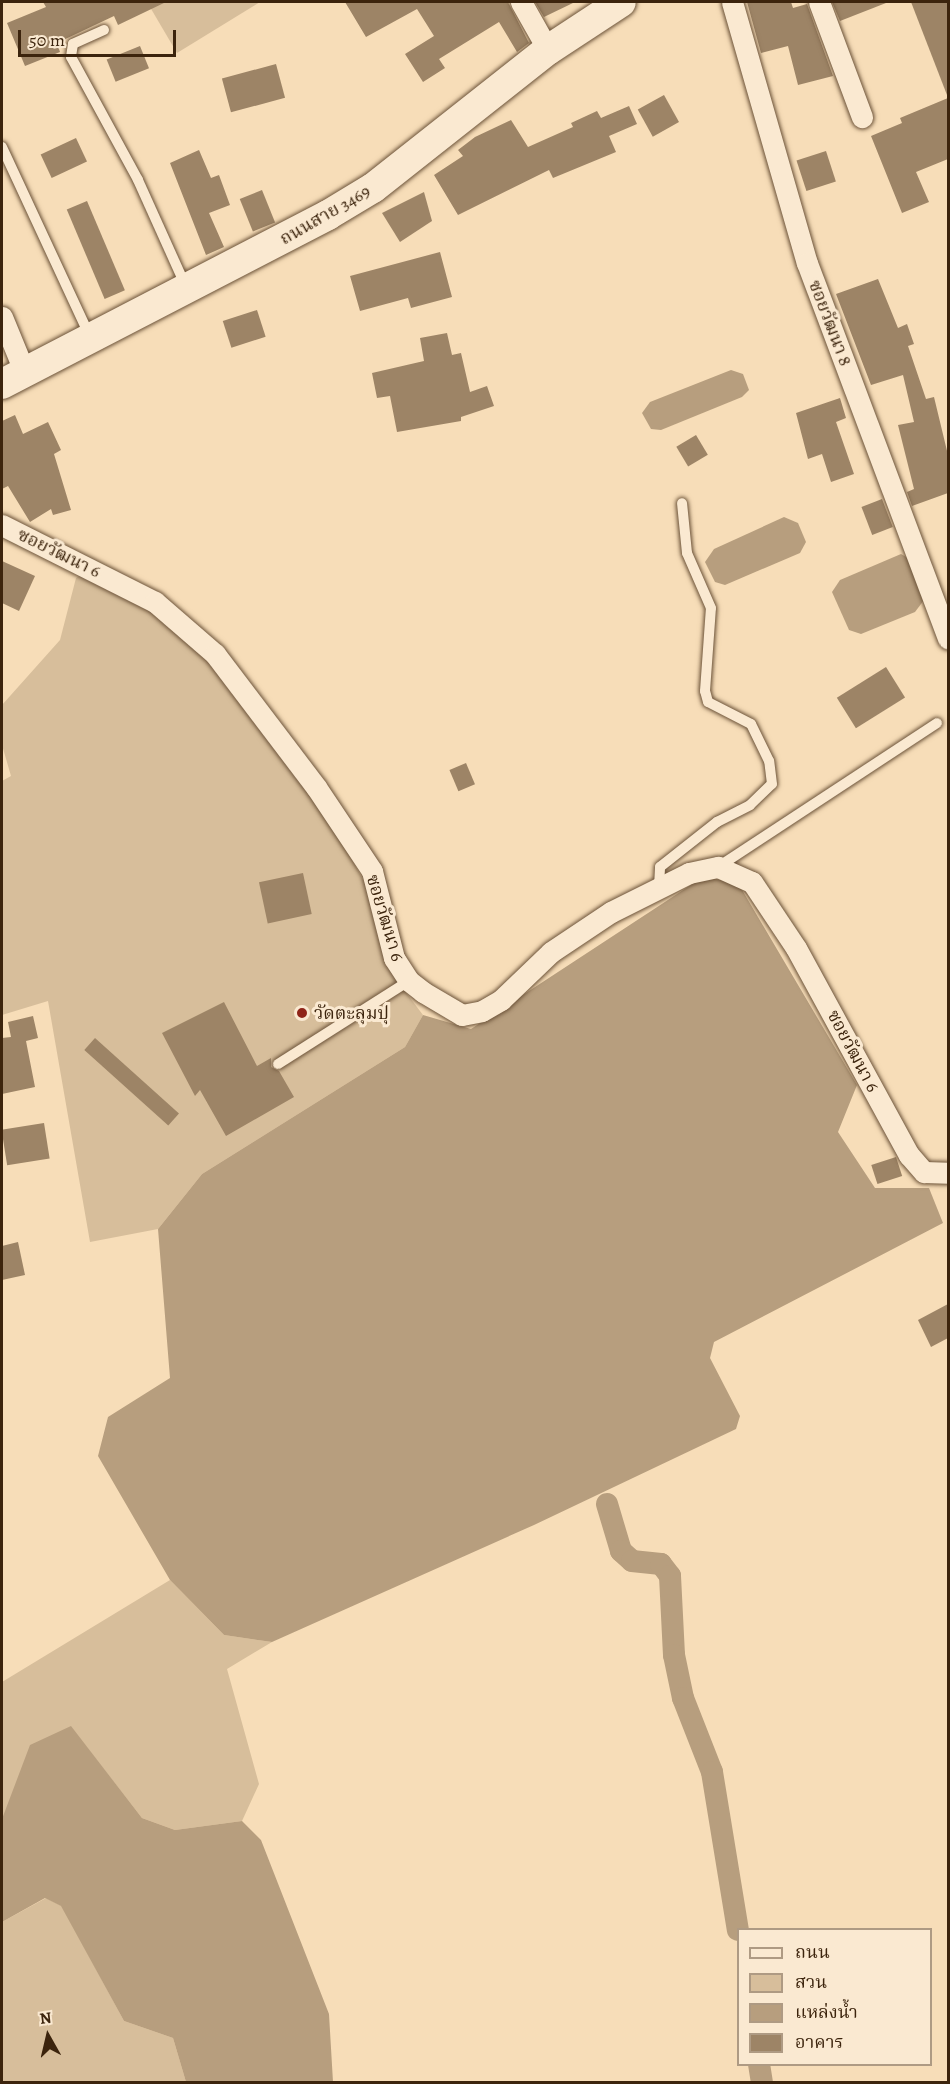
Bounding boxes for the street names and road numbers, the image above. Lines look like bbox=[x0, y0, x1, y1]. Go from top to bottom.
street label: ถนนสาย 3469 bbox=[276, 180, 374, 250]
street label: ซอยวัฒนา 8 bbox=[804, 277, 856, 369]
street label: ซอยวัฒนา 6 bbox=[14, 524, 104, 582]
street label: ซอยวัฒนา 6 bbox=[362, 872, 408, 964]
street label: ซอยวัฒนา 6 bbox=[822, 1006, 884, 1096]

